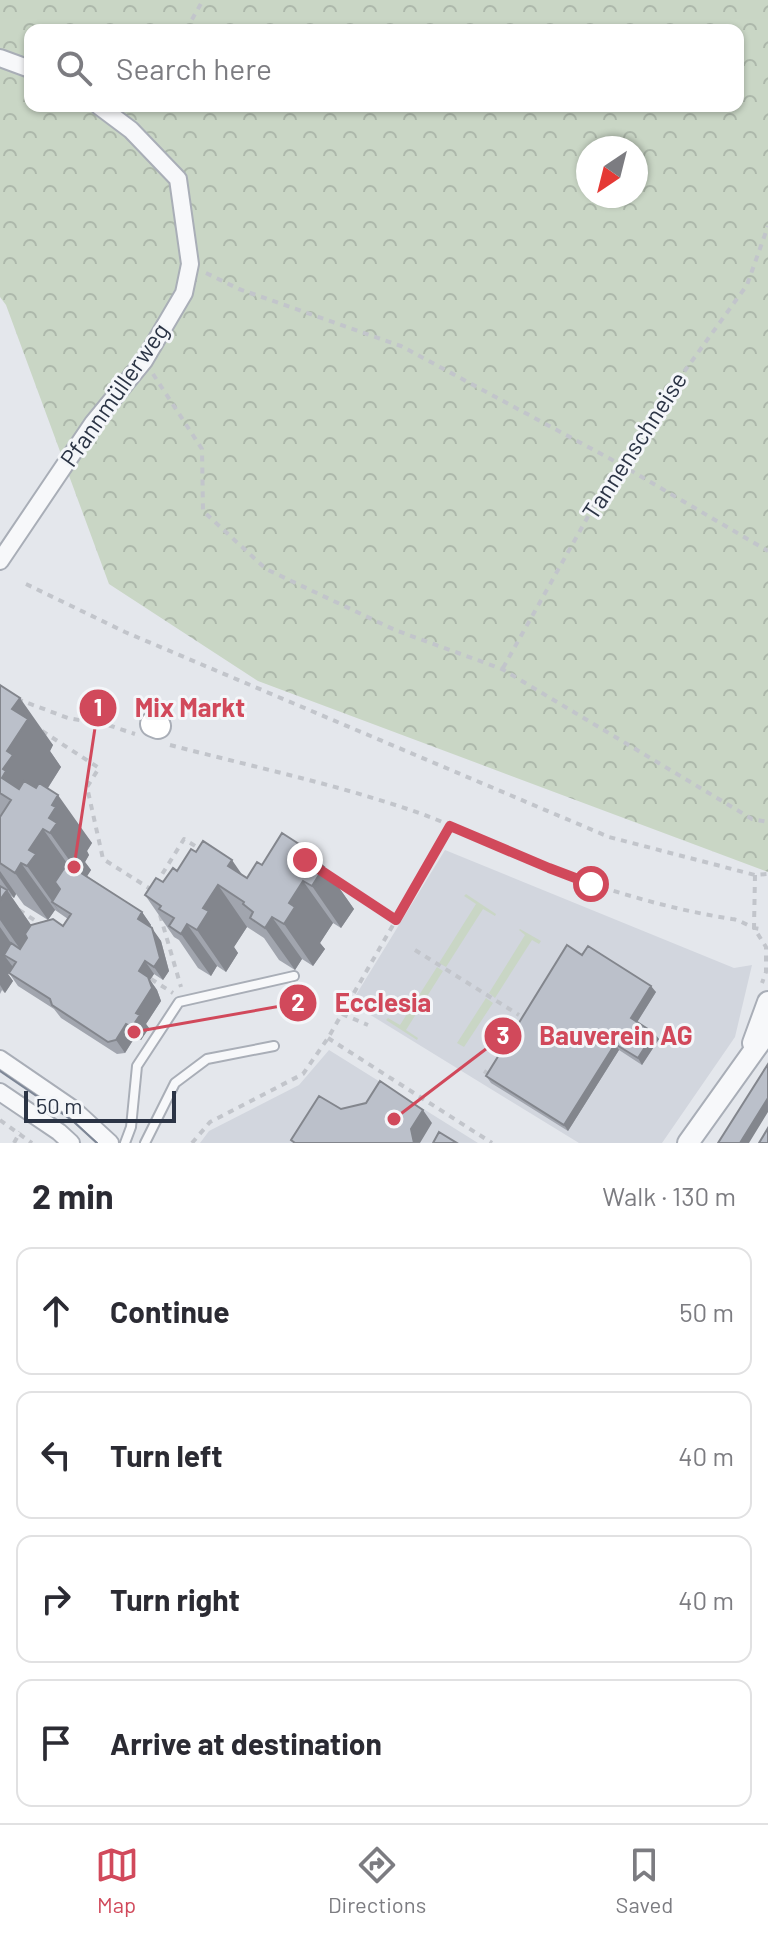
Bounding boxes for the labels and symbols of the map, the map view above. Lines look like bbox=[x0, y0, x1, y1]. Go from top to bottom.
north arrow bbox=[576, 136, 648, 208]
street label: Pfannmüllerweg bbox=[53, 317, 174, 472]
street label: Tannenschneise bbox=[575, 366, 692, 524]
callout: Mix Markt bbox=[78, 683, 261, 733]
text: Mix Markt bbox=[135, 691, 245, 722]
text: 1 bbox=[94, 692, 102, 721]
route end bbox=[287, 842, 323, 878]
route start bbox=[573, 866, 609, 902]
callout: Ecclesia bbox=[278, 978, 447, 1028]
text: Ecclesia bbox=[335, 986, 431, 1017]
text: 2 bbox=[291, 987, 305, 1016]
callout: Bauverein AG bbox=[483, 1011, 708, 1061]
text: Bauverein AG bbox=[539, 1019, 693, 1050]
text: 3 bbox=[497, 1020, 509, 1049]
scale bar bbox=[24, 1087, 176, 1123]

